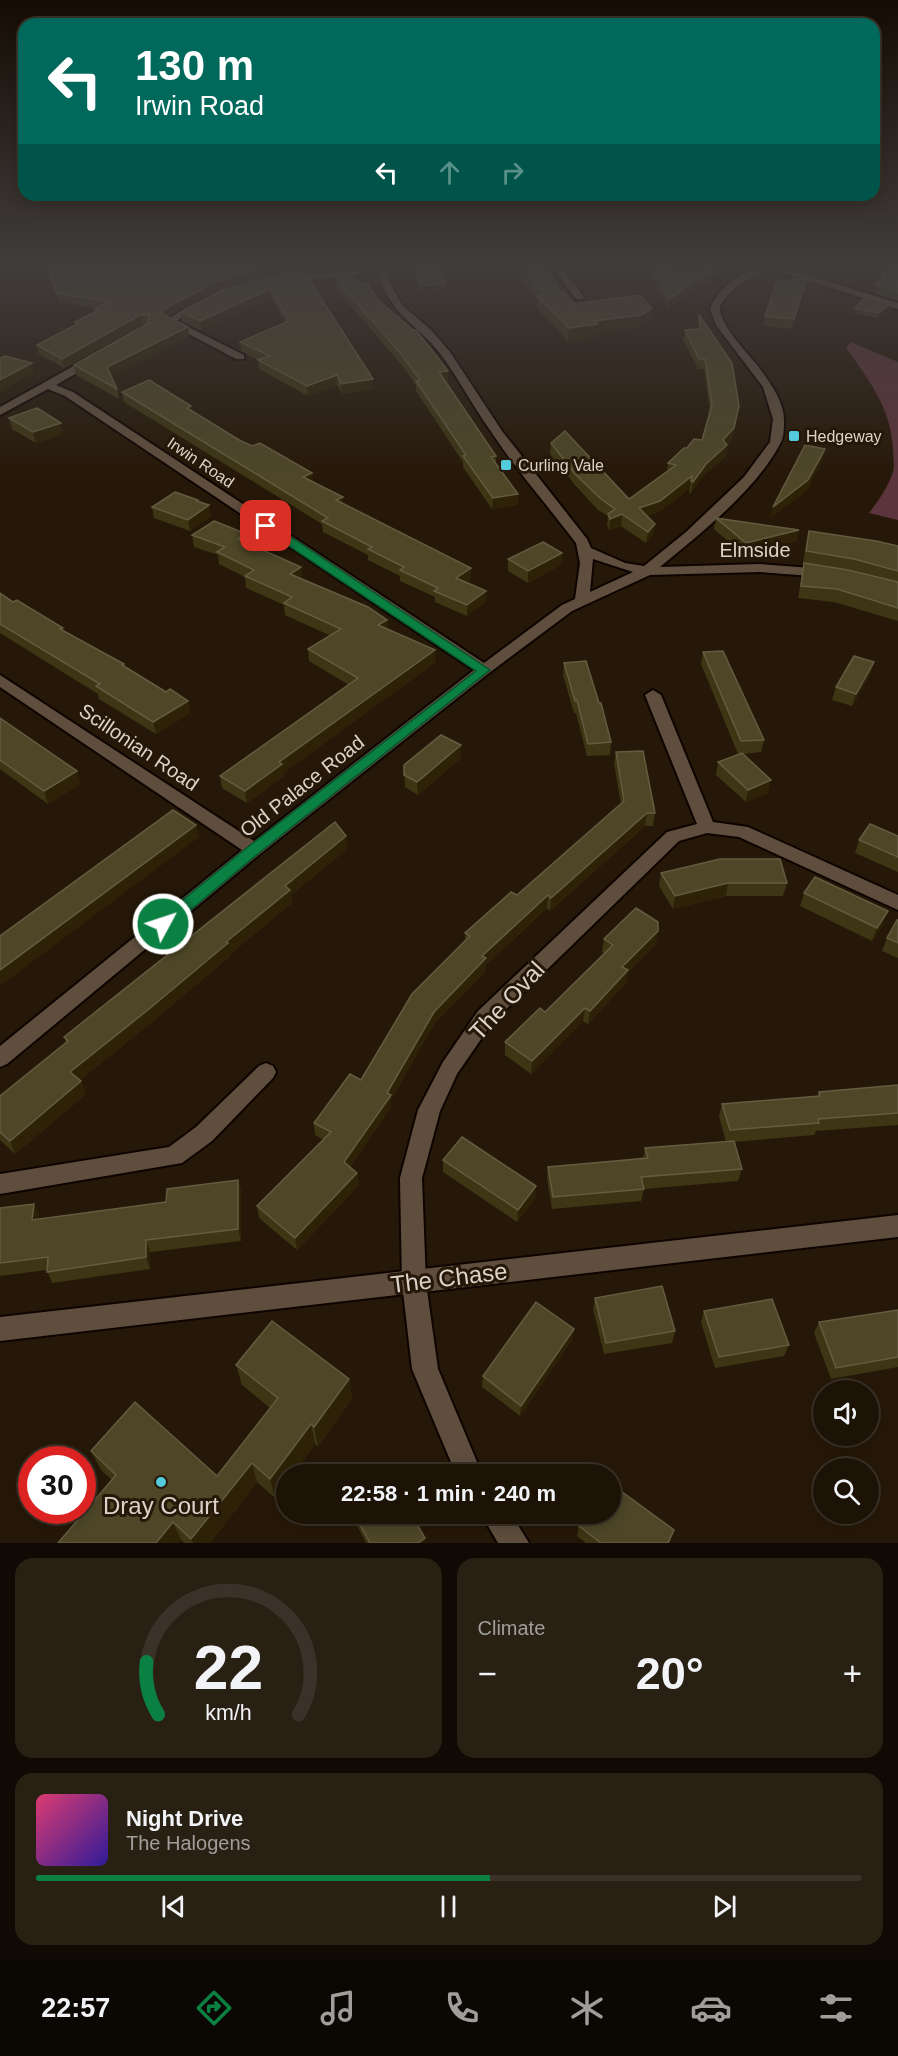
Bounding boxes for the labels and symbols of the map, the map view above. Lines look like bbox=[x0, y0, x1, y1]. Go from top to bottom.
place label: Hedgeway bbox=[806, 428, 882, 445]
marker: Hedgeway bbox=[787, 429, 801, 443]
street label: Irwin Road bbox=[164, 434, 237, 491]
place label: Curling Vale bbox=[518, 457, 604, 474]
marker: Curling Vale bbox=[499, 458, 513, 472]
pin bbox=[240, 500, 291, 551]
street label: Elmside bbox=[719, 539, 791, 561]
street label: Scillonian Road bbox=[75, 699, 203, 795]
street label: Old Palace Road bbox=[236, 731, 368, 841]
position arrow bbox=[131, 892, 195, 956]
street label: The Oval bbox=[464, 956, 550, 1045]
street label: The Chase bbox=[389, 1257, 509, 1298]
speed limit sign: 30 bbox=[18, 1446, 96, 1524]
marker: Dray Court bbox=[154, 1475, 168, 1489]
place label: Dray Court bbox=[103, 1492, 219, 1519]

